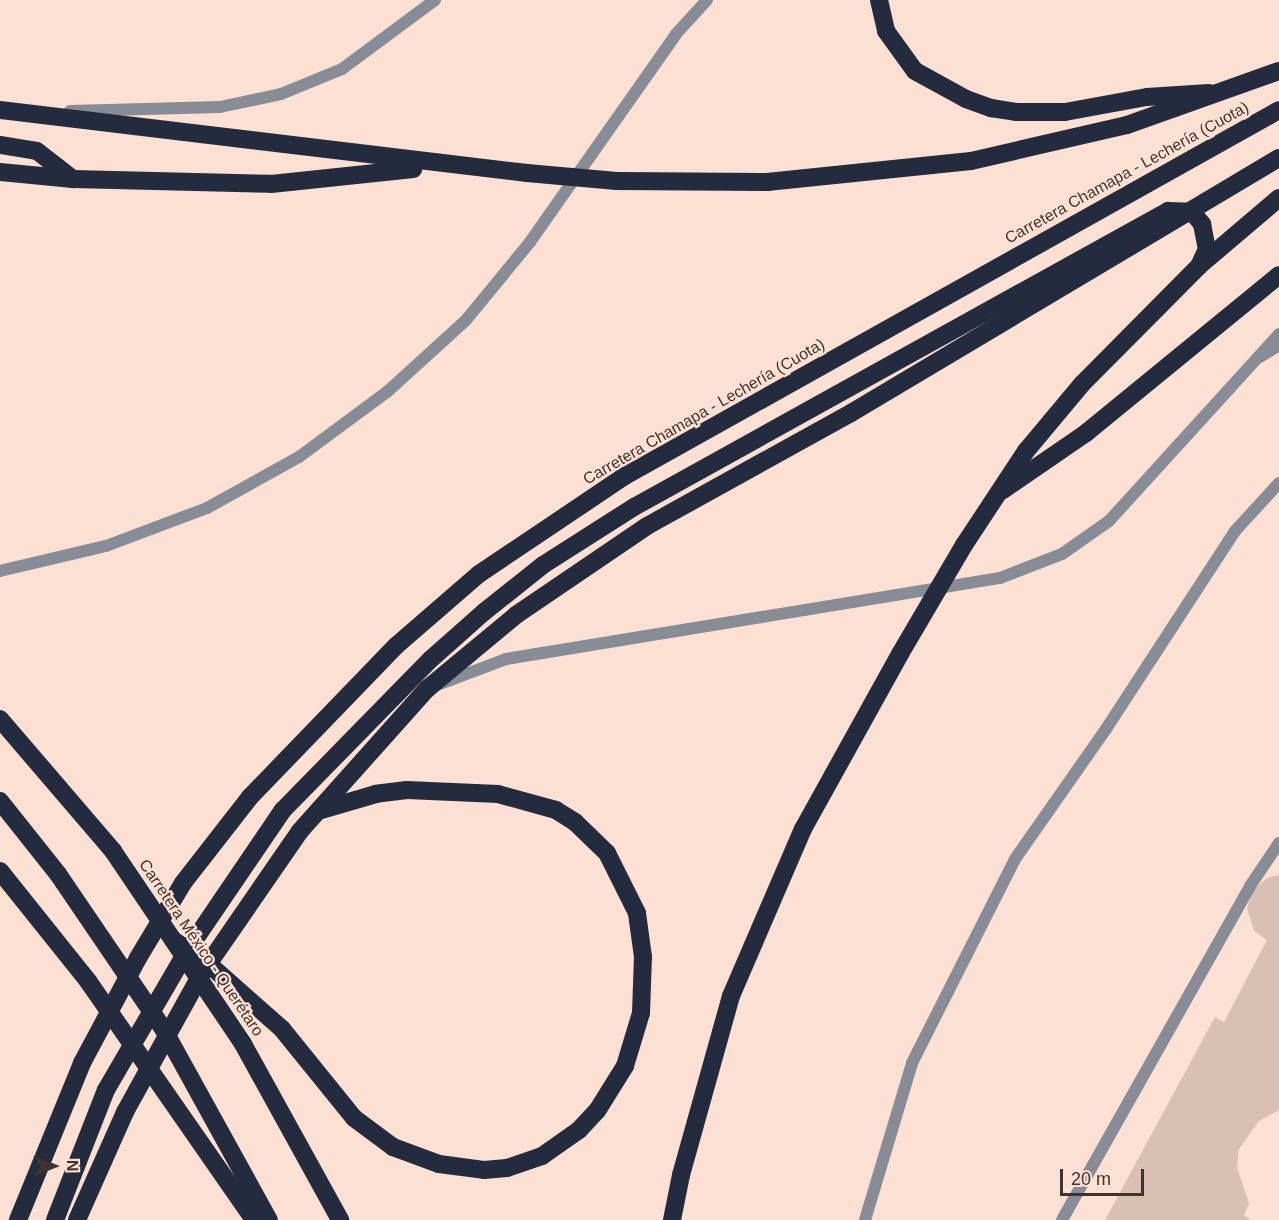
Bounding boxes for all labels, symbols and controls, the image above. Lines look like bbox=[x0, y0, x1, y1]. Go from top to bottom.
street label: Carretera Chamapa - Lechería (Cuota) bbox=[1002, 98, 1252, 248]
street label: Carretera Chamapa - Lechería (Cuota) bbox=[580, 335, 828, 489]
street label: Carretera México - Querétaro bbox=[135, 856, 267, 1040]
north arrow bbox=[24, 1136, 84, 1196]
scale bar bbox=[1063, 1157, 1147, 1195]
text: N bbox=[64, 1160, 81, 1172]
text: 20 m bbox=[1071, 1169, 1111, 1189]

